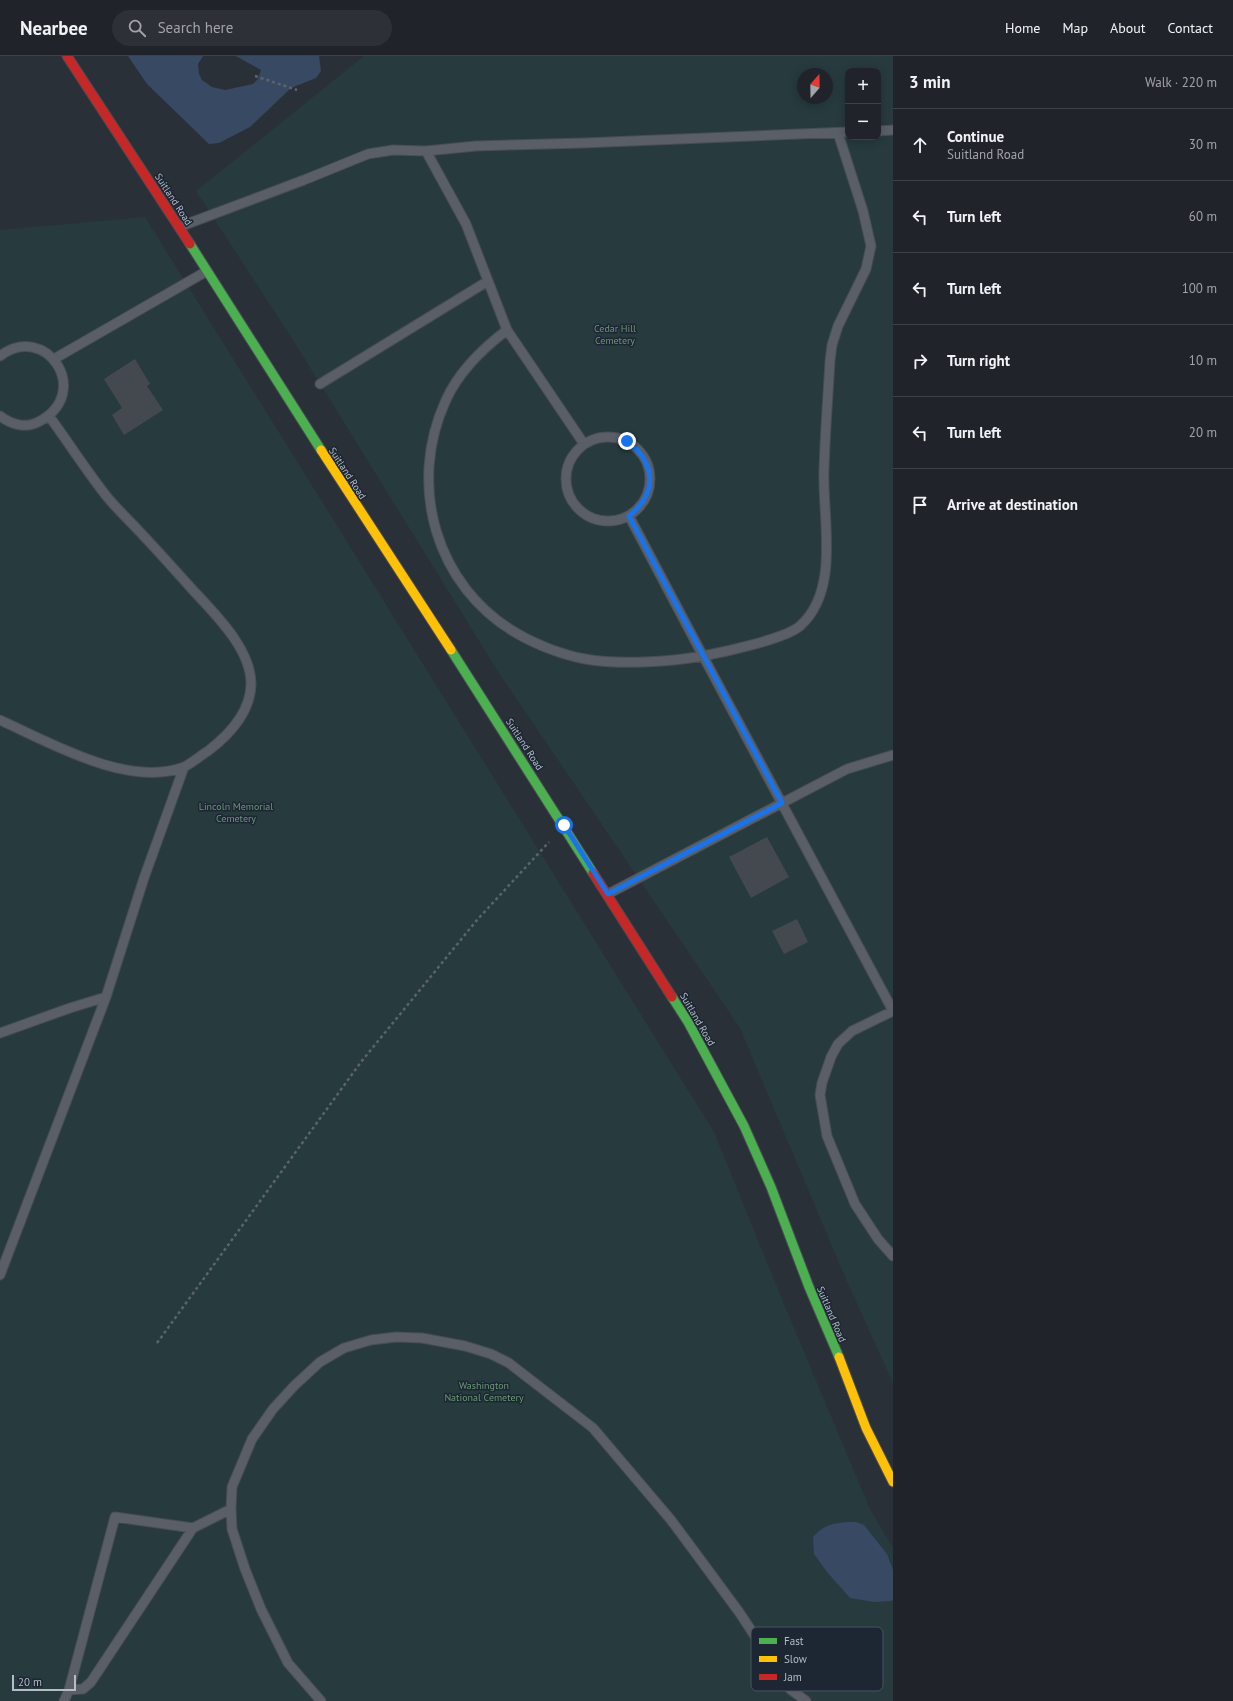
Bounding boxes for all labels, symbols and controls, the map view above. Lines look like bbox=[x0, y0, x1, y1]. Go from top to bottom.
search box bbox=[112, 10, 392, 46]
text: Nearbee bbox=[20, 16, 88, 40]
icon: search bbox=[126, 17, 148, 39]
text: Search here bbox=[158, 18, 233, 37]
text: Home bbox=[1005, 19, 1040, 37]
text: Map bbox=[1062, 19, 1088, 37]
text: About bbox=[1110, 19, 1146, 37]
text: Contact bbox=[1168, 19, 1213, 37]
north arrow bbox=[797, 68, 833, 104]
map controls bbox=[845, 68, 881, 140]
button: + bbox=[845, 68, 881, 104]
text: 3 min bbox=[909, 71, 950, 93]
text: Walk · 220 m bbox=[1145, 74, 1217, 91]
button: − bbox=[845, 104, 881, 140]
text: Continue bbox=[947, 127, 1004, 146]
icon: ahead bbox=[909, 134, 931, 156]
text: 30 m bbox=[1189, 136, 1217, 153]
text: Suitland Road bbox=[947, 146, 1024, 163]
street label: Suitland Road bbox=[152, 171, 195, 228]
icon: left bbox=[909, 206, 931, 228]
text: Turn left bbox=[947, 207, 1001, 226]
text: 60 m bbox=[1189, 208, 1217, 225]
icon: left bbox=[909, 278, 931, 300]
text: Turn left bbox=[947, 279, 1001, 298]
text: 100 m bbox=[1182, 280, 1217, 297]
park label: Cedar Hill Cemetery bbox=[594, 322, 636, 347]
icon: right bbox=[909, 350, 931, 372]
text: Turn right bbox=[947, 351, 1010, 370]
text: 10 m bbox=[1189, 352, 1217, 369]
icon: left bbox=[909, 422, 931, 444]
text: Turn left bbox=[947, 423, 1001, 442]
text: 20 m bbox=[1189, 424, 1217, 441]
route end bbox=[618, 432, 636, 450]
street label: Suitland Road bbox=[326, 445, 369, 502]
icon: arrive bbox=[909, 494, 931, 516]
text: Arrive at destination bbox=[947, 495, 1078, 514]
street label: Suitland Road bbox=[503, 716, 546, 773]
park label: Lincoln Memorial Cemetery bbox=[199, 800, 273, 825]
route start bbox=[555, 816, 573, 834]
street label: Suitland Road bbox=[677, 990, 718, 1048]
street label: Suitland Road bbox=[814, 1284, 849, 1344]
park label: Washington National Cemetery bbox=[444, 1379, 524, 1404]
legend bbox=[751, 1627, 883, 1691]
text: Fast bbox=[784, 1634, 804, 1648]
text: Slow bbox=[784, 1652, 807, 1666]
text: Jam bbox=[783, 1670, 802, 1684]
scale bar bbox=[12, 1673, 76, 1692]
text: 20 m bbox=[18, 1675, 42, 1689]

